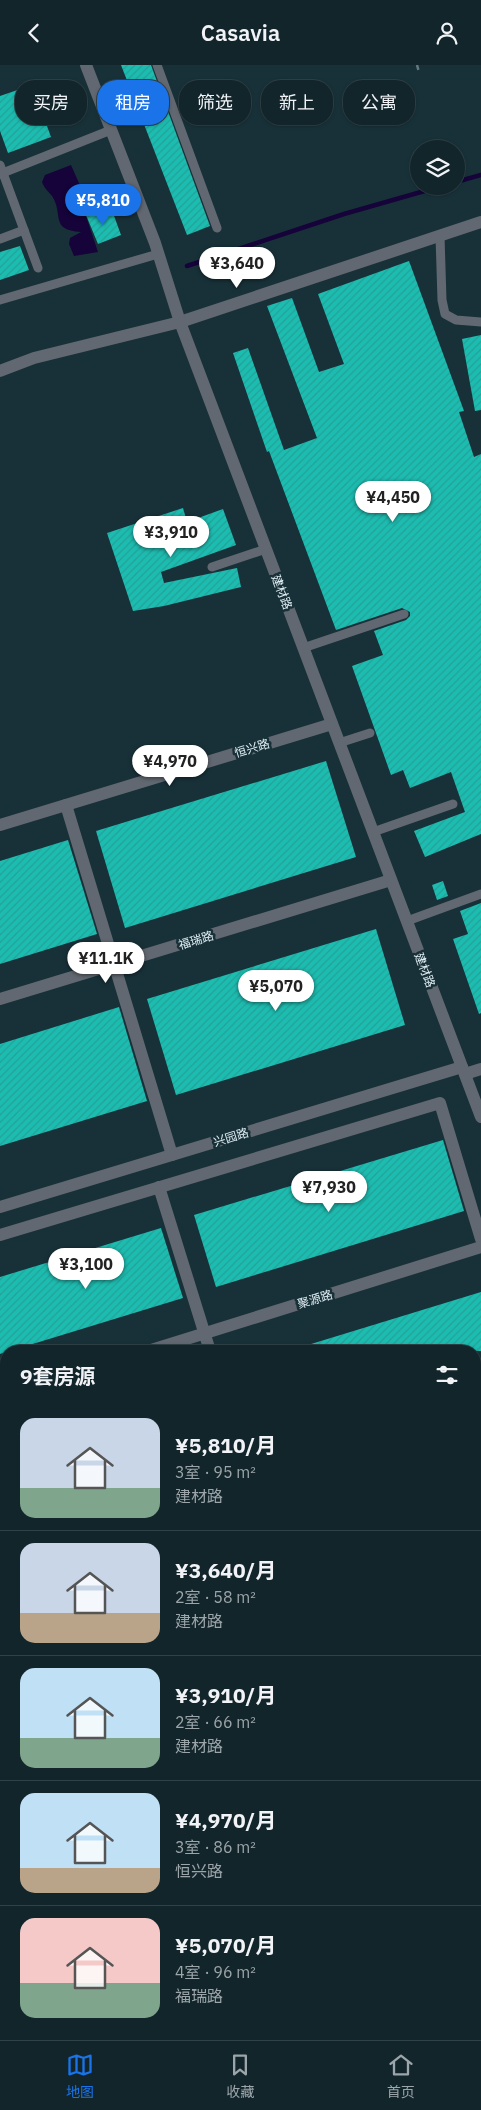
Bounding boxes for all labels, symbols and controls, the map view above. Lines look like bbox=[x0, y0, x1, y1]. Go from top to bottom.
text: Casavia bbox=[201, 18, 280, 47]
icon: back bbox=[20, 19, 48, 47]
icon: person bbox=[433, 19, 461, 47]
chip: 买房 bbox=[15, 80, 87, 125]
chip: 租房 bbox=[97, 80, 169, 125]
chip: 筛选 bbox=[179, 80, 251, 125]
chip: 新上 bbox=[261, 80, 333, 125]
chip: 公寓 bbox=[343, 80, 415, 125]
map controls bbox=[410, 140, 465, 195]
button: layers bbox=[410, 140, 465, 195]
pin: ¥5,810 bbox=[62, 184, 144, 226]
text: ¥5,810 bbox=[76, 190, 130, 210]
pin: ¥3,640 bbox=[196, 247, 278, 289]
text: ¥3,640 bbox=[210, 253, 264, 273]
pin: ¥4,450 bbox=[352, 481, 434, 523]
text: ¥4,450 bbox=[366, 487, 420, 507]
pin: ¥3,910 bbox=[130, 515, 212, 558]
text: ¥3,910 bbox=[144, 522, 198, 542]
street label: 建材路 bbox=[269, 573, 295, 611]
street label: 恒兴路 bbox=[233, 736, 271, 760]
pin: ¥4,970 bbox=[129, 745, 211, 787]
text: ¥4,970 bbox=[143, 751, 197, 771]
street label: 福瑞路 bbox=[177, 928, 215, 952]
pin: ¥11.1K bbox=[65, 941, 147, 984]
text: ¥11.1K bbox=[78, 948, 134, 968]
street label: 建材路 bbox=[412, 951, 438, 989]
pin: ¥5,070 bbox=[235, 969, 317, 1012]
text: ¥5,070 bbox=[249, 976, 303, 996]
street label: 兴园路 bbox=[212, 1125, 250, 1149]
pin: ¥7,930 bbox=[288, 1171, 370, 1213]
text: ¥7,930 bbox=[302, 1177, 356, 1197]
pin: ¥3,100 bbox=[45, 1247, 127, 1290]
text: ¥3,100 bbox=[59, 1254, 113, 1274]
street label: 聚源路 bbox=[296, 1287, 334, 1311]
icon: filters bbox=[433, 1361, 461, 1389]
text: 9套房源 bbox=[20, 1362, 96, 1390]
text: ¥5,810/月 bbox=[175, 1431, 276, 1459]
icon: home bbox=[60, 1438, 120, 1498]
text: 3室 · 95 m² bbox=[175, 1462, 256, 1482]
text: 建材路 bbox=[175, 1486, 223, 1506]
text: ¥3,640/月 bbox=[175, 1556, 276, 1584]
icon: home bbox=[60, 1563, 120, 1623]
text: 2室 · 58 m² bbox=[175, 1587, 256, 1607]
text: 建材路 bbox=[175, 1611, 223, 1631]
text: ¥3,910/月 bbox=[175, 1681, 276, 1709]
icon: home bbox=[60, 1688, 120, 1748]
text: 2室 · 66 m² bbox=[175, 1712, 256, 1732]
text: 建材路 bbox=[175, 1736, 223, 1756]
text: ¥4,970/月 bbox=[175, 1806, 276, 1834]
icon: home bbox=[60, 1813, 120, 1873]
text: 3室 · 86 m² bbox=[175, 1837, 256, 1857]
text: 恒兴路 bbox=[175, 1861, 223, 1881]
text: ¥5,070/月 bbox=[175, 1931, 276, 1959]
icon: home bbox=[60, 1938, 120, 1998]
text: 4室 · 96 m² bbox=[175, 1962, 256, 1982]
text: 福瑞路 bbox=[175, 1986, 223, 2006]
tab: 地图 bbox=[66, 2051, 94, 2101]
tab: 收藏 bbox=[226, 2051, 254, 2101]
tab: 首页 bbox=[387, 2051, 415, 2101]

